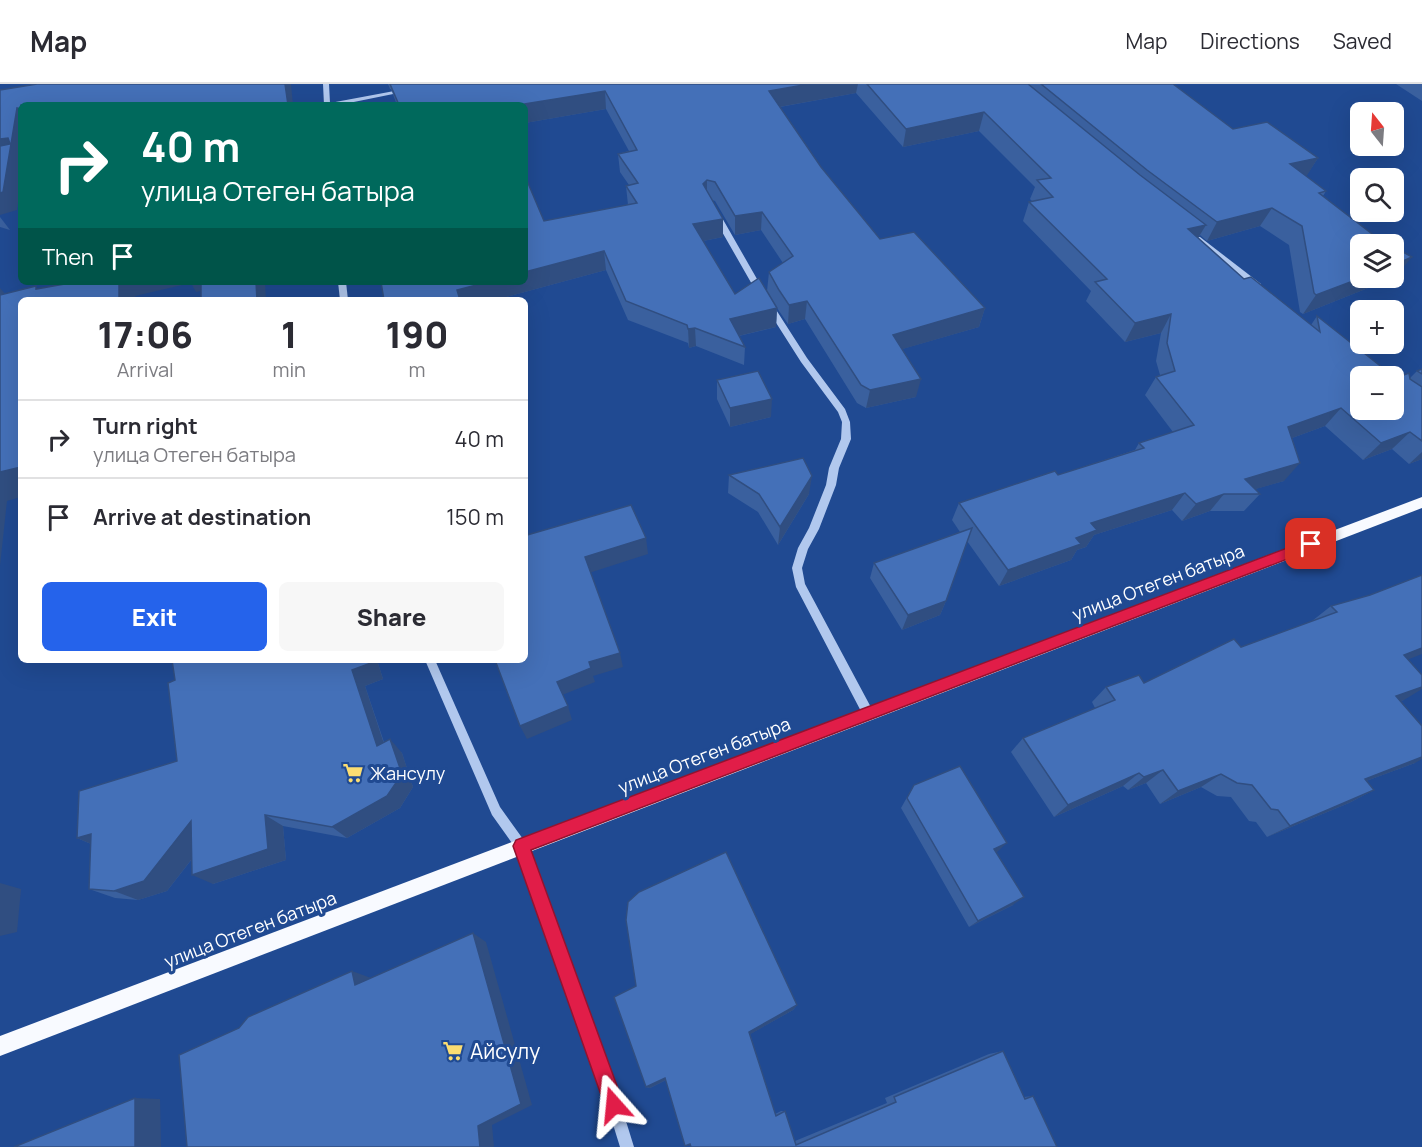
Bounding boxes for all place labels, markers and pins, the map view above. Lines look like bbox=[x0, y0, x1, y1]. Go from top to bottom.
pin bbox=[1285, 518, 1336, 569]
supermarket icon: Жансулу bbox=[341, 761, 365, 785]
place label: Жансулу bbox=[370, 761, 446, 785]
place label: Айсулу bbox=[470, 1037, 540, 1065]
supermarket icon: Айсулу bbox=[441, 1039, 465, 1063]

